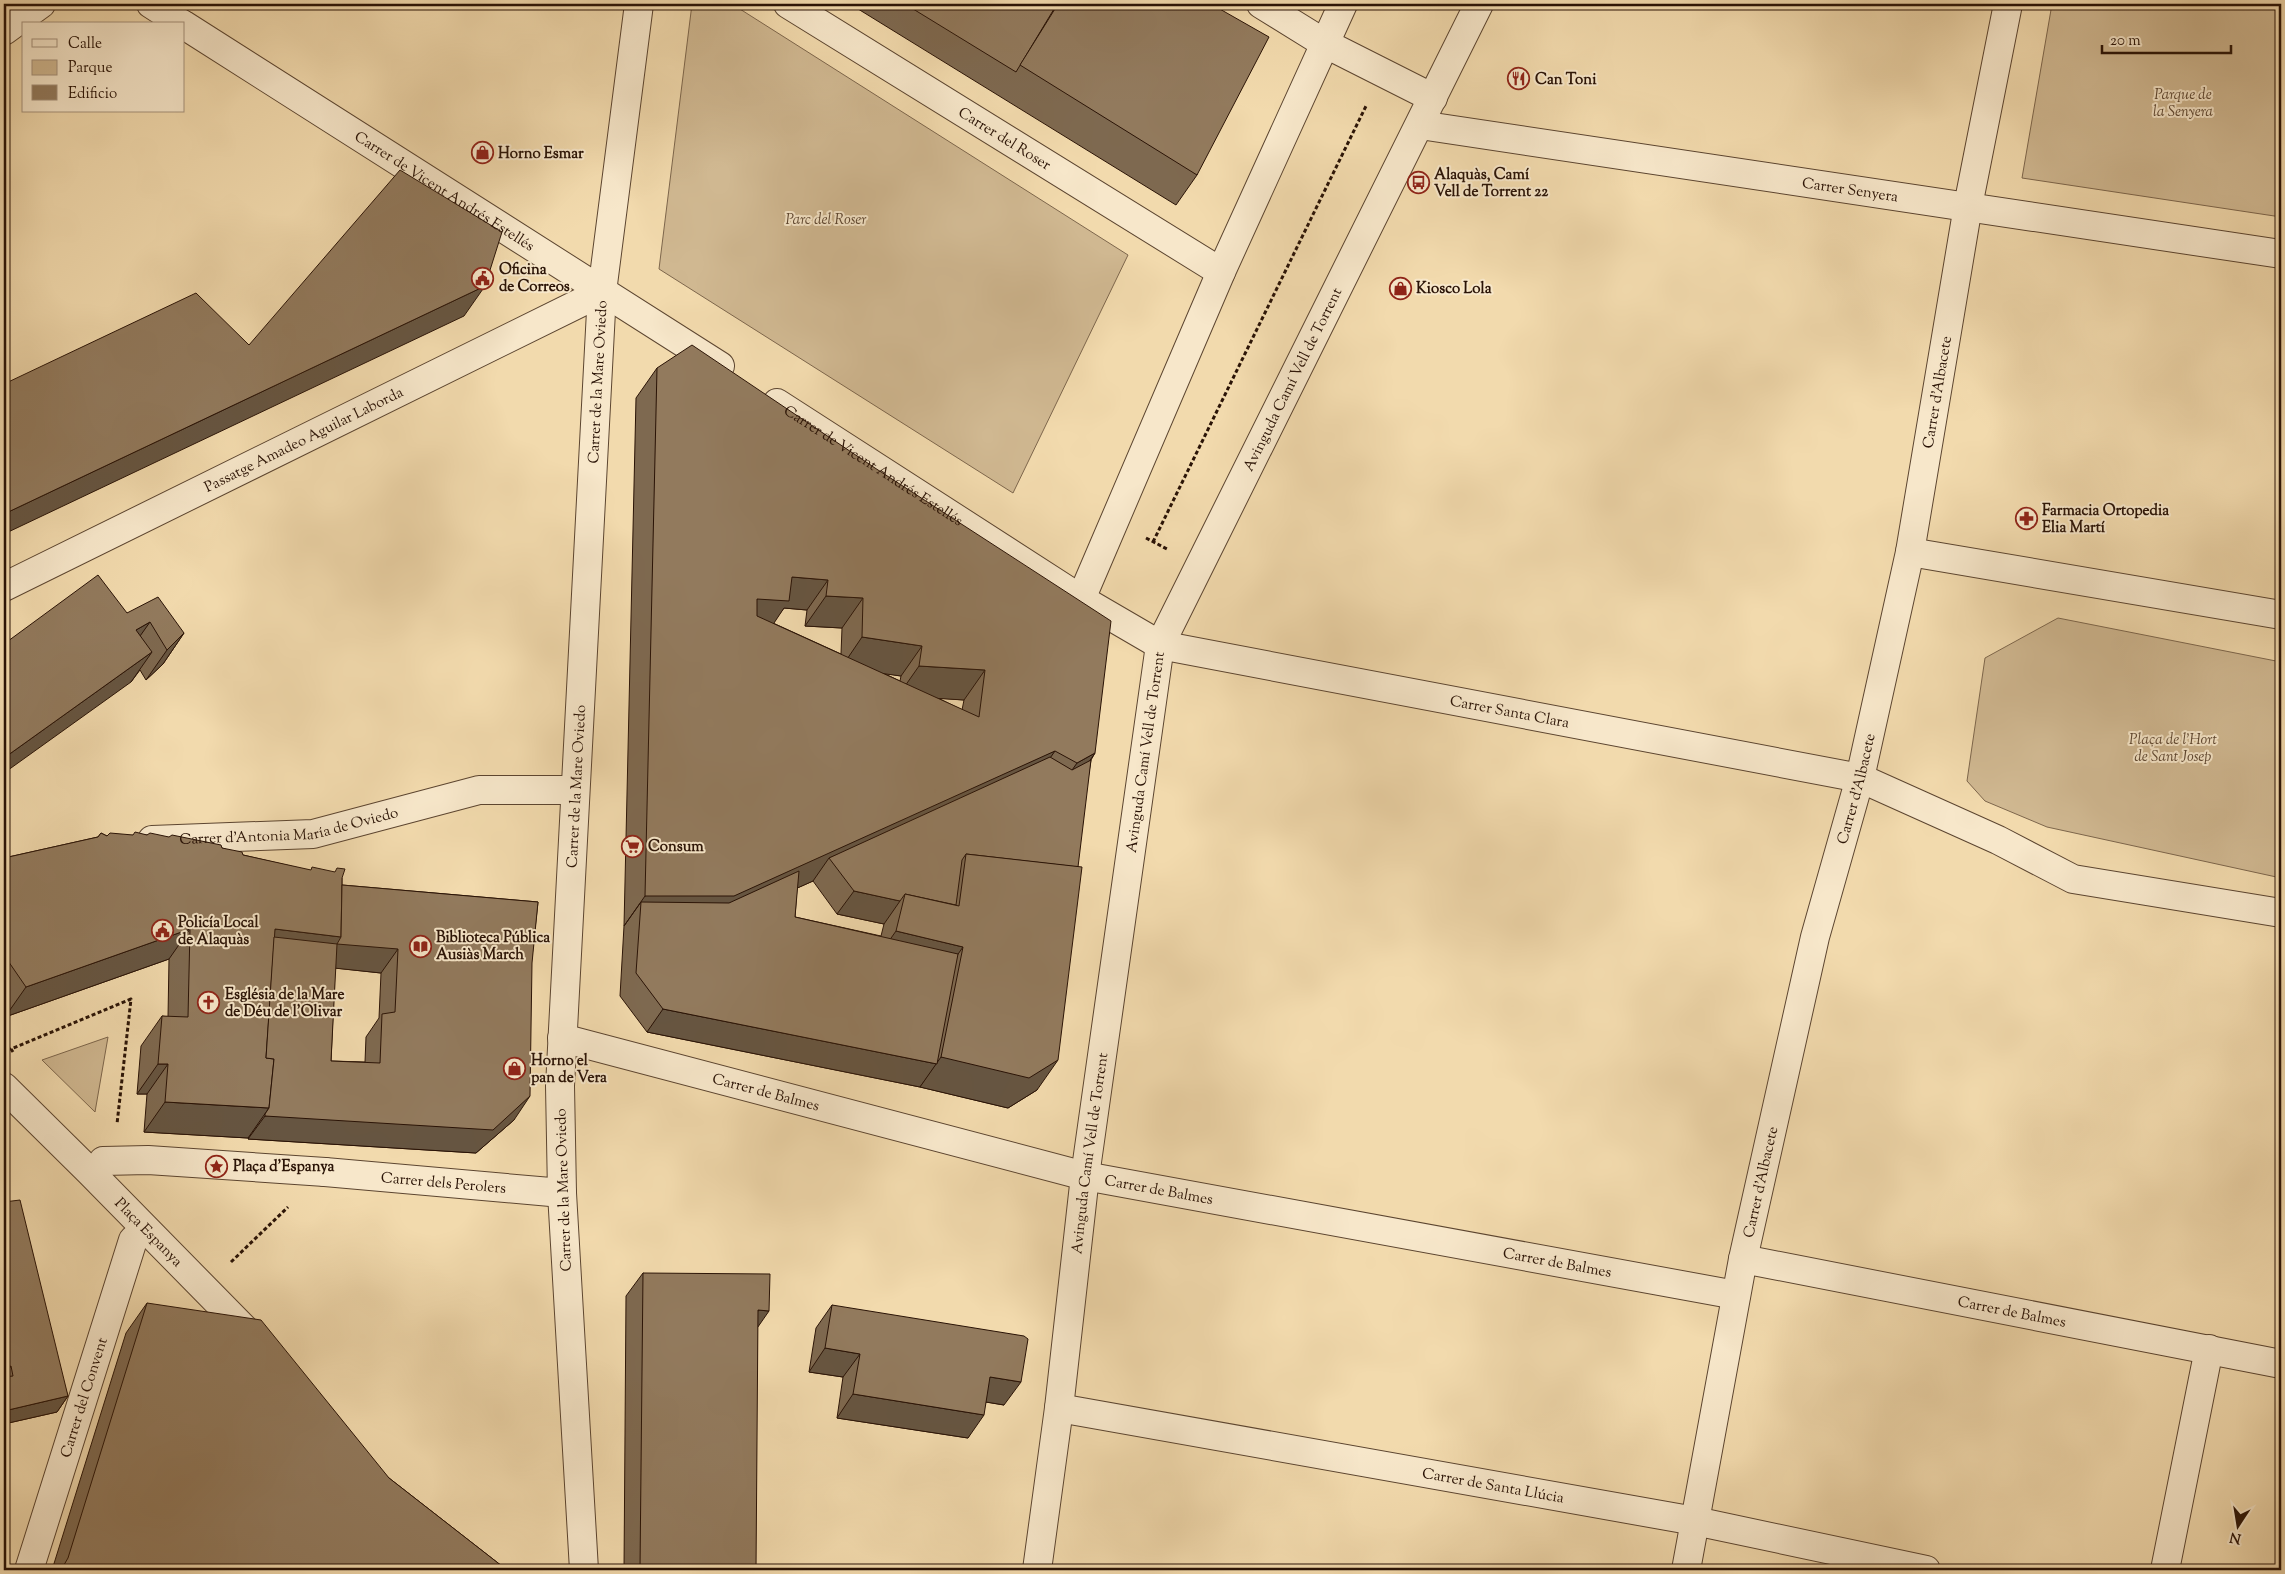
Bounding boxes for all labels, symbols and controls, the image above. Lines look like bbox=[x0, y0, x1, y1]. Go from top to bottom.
legend bbox=[22, 22, 185, 112]
scale bar bbox=[2102, 22, 2231, 54]
text: 20 m bbox=[2110, 31, 2141, 52]
text: Calle bbox=[68, 34, 102, 55]
text: Parque bbox=[68, 58, 112, 79]
restaurant icon: Can Toni bbox=[1507, 67, 1531, 91]
place label: Can Toni bbox=[1535, 70, 1597, 91]
text: Edificio bbox=[68, 84, 117, 105]
park label: Parque de la Senyera bbox=[2153, 85, 2213, 123]
street label: Carrer del Roser bbox=[954, 103, 1055, 176]
street label: Carrer de Vicent Andrés Estellés bbox=[350, 127, 538, 257]
shop icon: Horno Esmar bbox=[470, 141, 494, 165]
place label: Horno Esmar bbox=[498, 144, 584, 165]
place label: Alaquàs, Camí Vell de Torrent 22 bbox=[1434, 165, 1549, 203]
bus stop icon: Alaquàs, Camí Vell de Torrent 22 bbox=[1406, 171, 1430, 195]
street label: Carrer Senyera bbox=[1801, 173, 1900, 209]
park label: Parc del Roser bbox=[785, 210, 867, 231]
place label: Oficina de Correos bbox=[499, 260, 570, 298]
public building icon: Oficina de Correos bbox=[471, 266, 495, 290]
shop icon: Kiosco Lola bbox=[1388, 276, 1412, 300]
place label: Kiosco Lola bbox=[1416, 279, 1492, 300]
street label: Avinguda Camí Vell de Torrent bbox=[1239, 285, 1348, 475]
street label: Carrer de la Mare Oviedo bbox=[584, 300, 614, 464]
street label: Carrer d'Albacete bbox=[1919, 335, 1958, 450]
street label: Passatge Amadeo Aguilar Laborda bbox=[201, 383, 407, 499]
street label: Carrer de Vicent Andrés Estellés bbox=[779, 401, 967, 532]
place label: Farmacia Ortopedia Elia Martí bbox=[2042, 501, 2169, 539]
pharmacy icon: Farmacia Ortopedia Elia Martí bbox=[2014, 507, 2038, 531]
street label: Avinguda Camí Vell de Torrent bbox=[1122, 651, 1171, 854]
street label: Carrer Santa Clara bbox=[1448, 691, 1571, 735]
street label: Carrer de la Mare Oviedo bbox=[563, 704, 592, 869]
park label: Plaça de l'Hort de Sant Josep bbox=[2129, 730, 2217, 768]
street label: Carrer d'Albacete bbox=[1833, 732, 1882, 847]
street label: Carrer d'Antonia María de Oviedo bbox=[179, 803, 401, 851]
supermarket icon: Consum bbox=[620, 834, 644, 858]
place label: Consum bbox=[648, 837, 704, 858]
place label: Policía Local de Alaquàs bbox=[178, 913, 259, 951]
public building icon: Policía Local de Alaquàs bbox=[150, 919, 174, 943]
place label: Biblioteca Pública Ausiàs March bbox=[436, 928, 550, 966]
library icon: Biblioteca Pública Ausiàs March bbox=[408, 934, 432, 958]
place label: Església de la Mare de Déu de l'Olivar bbox=[225, 985, 344, 1023]
church icon: Església de la Mare de Déu de l'Olivar bbox=[197, 991, 221, 1015]
place label: Horno el pan de Vera bbox=[531, 1051, 607, 1089]
street label: Avinguda Camí Vell de Torrent bbox=[1067, 1052, 1114, 1255]
shop icon: Horno el pan de Vera bbox=[503, 1057, 527, 1081]
street label: Carrer de Balmes bbox=[710, 1069, 822, 1117]
street label: Carrer de la Mare Oviedo bbox=[551, 1108, 578, 1272]
street label: Carrer d'Albacete bbox=[1739, 1125, 1784, 1240]
place icon: Plaça d'Espanya bbox=[205, 1154, 229, 1178]
place label: Plaça d'Espanya bbox=[233, 1157, 335, 1178]
street label: Carrer dels Perolers bbox=[380, 1168, 507, 1200]
street label: Carrer de Balmes bbox=[1103, 1171, 1215, 1211]
street label: Plaça Espanya bbox=[109, 1194, 187, 1272]
street label: Carrer de Balmes bbox=[1501, 1244, 1613, 1284]
street label: Carrer de Balmes bbox=[1956, 1292, 2068, 1334]
street label: Carrer del Convent bbox=[56, 1335, 114, 1461]
street label: Carrer de Santa Llúcia bbox=[1420, 1464, 1566, 1510]
north arrow bbox=[2212, 1502, 2262, 1552]
text: N bbox=[2228, 1526, 2243, 1548]

